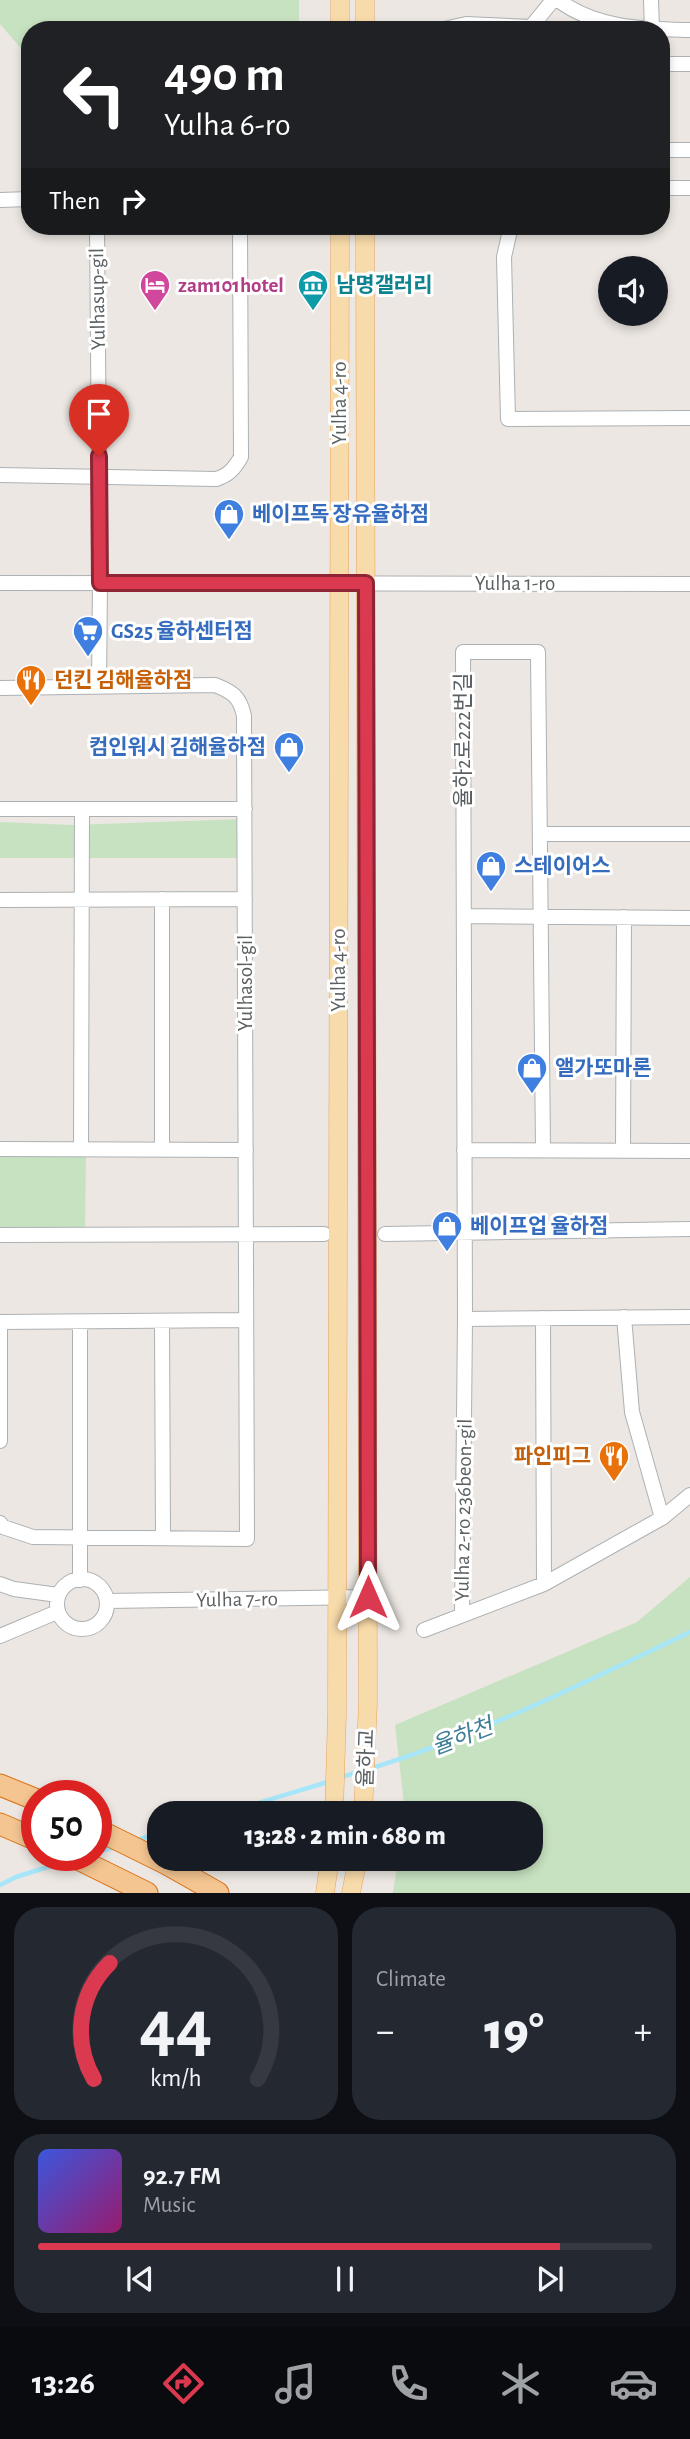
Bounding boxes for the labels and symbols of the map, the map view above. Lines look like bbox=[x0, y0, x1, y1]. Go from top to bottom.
street label: Yulhasup-gil bbox=[86, 248, 109, 350]
hotel icon: zam101hotel bbox=[138, 268, 172, 312]
museum icon: 남명갤러리 bbox=[296, 268, 330, 312]
place label: 남명갤러리 bbox=[336, 274, 433, 296]
place label: zam101hotel bbox=[178, 275, 284, 296]
street label: Yulha 4-ro bbox=[329, 361, 350, 445]
pin bbox=[69, 384, 129, 456]
shop icon: 베이프독 장유율하점 bbox=[212, 497, 246, 541]
place label: 베이프독 장유율하점 bbox=[252, 503, 429, 525]
street label: Yulha 1-ro bbox=[475, 573, 555, 594]
supermarket icon: GS25 율하센터점 bbox=[71, 614, 105, 658]
place label: GS25 율하센터점 bbox=[111, 620, 253, 642]
restaurant icon: 던킨 김해율하점 bbox=[14, 663, 48, 707]
place label: 던킨 김해율하점 bbox=[54, 669, 192, 691]
street label: 율하2로222번길 bbox=[452, 673, 474, 807]
shop icon: 컴인워시 김해율하점 bbox=[272, 730, 306, 774]
place label: 컴인워시 김해율하점 bbox=[89, 736, 266, 758]
shop icon: 스테이어스 bbox=[474, 849, 508, 893]
place label: 스테이어스 bbox=[514, 855, 611, 877]
street label: Yulha 4-ro bbox=[328, 928, 349, 1012]
street label: Yulhasol-gil bbox=[235, 935, 256, 1031]
shop icon: 앨가또마론 bbox=[515, 1051, 549, 1095]
place label: 앨가또마론 bbox=[555, 1057, 652, 1079]
shop icon: 베이프업 율하점 bbox=[430, 1209, 464, 1253]
place label: 베이프업 율하점 bbox=[470, 1215, 608, 1237]
street label: Yulha 2-ro 236beon-gil bbox=[451, 1418, 476, 1602]
restaurant icon: 파인피그 bbox=[597, 1439, 631, 1483]
place label: 파인피그 bbox=[514, 1445, 591, 1467]
position arrow bbox=[331, 1560, 405, 1634]
street label: Yulha 7-ro bbox=[196, 1588, 278, 1611]
water label: 율하천 bbox=[428, 1712, 499, 1760]
street label: 율하교 bbox=[354, 1729, 378, 1787]
speed limit sign: 50 bbox=[21, 1780, 112, 1871]

